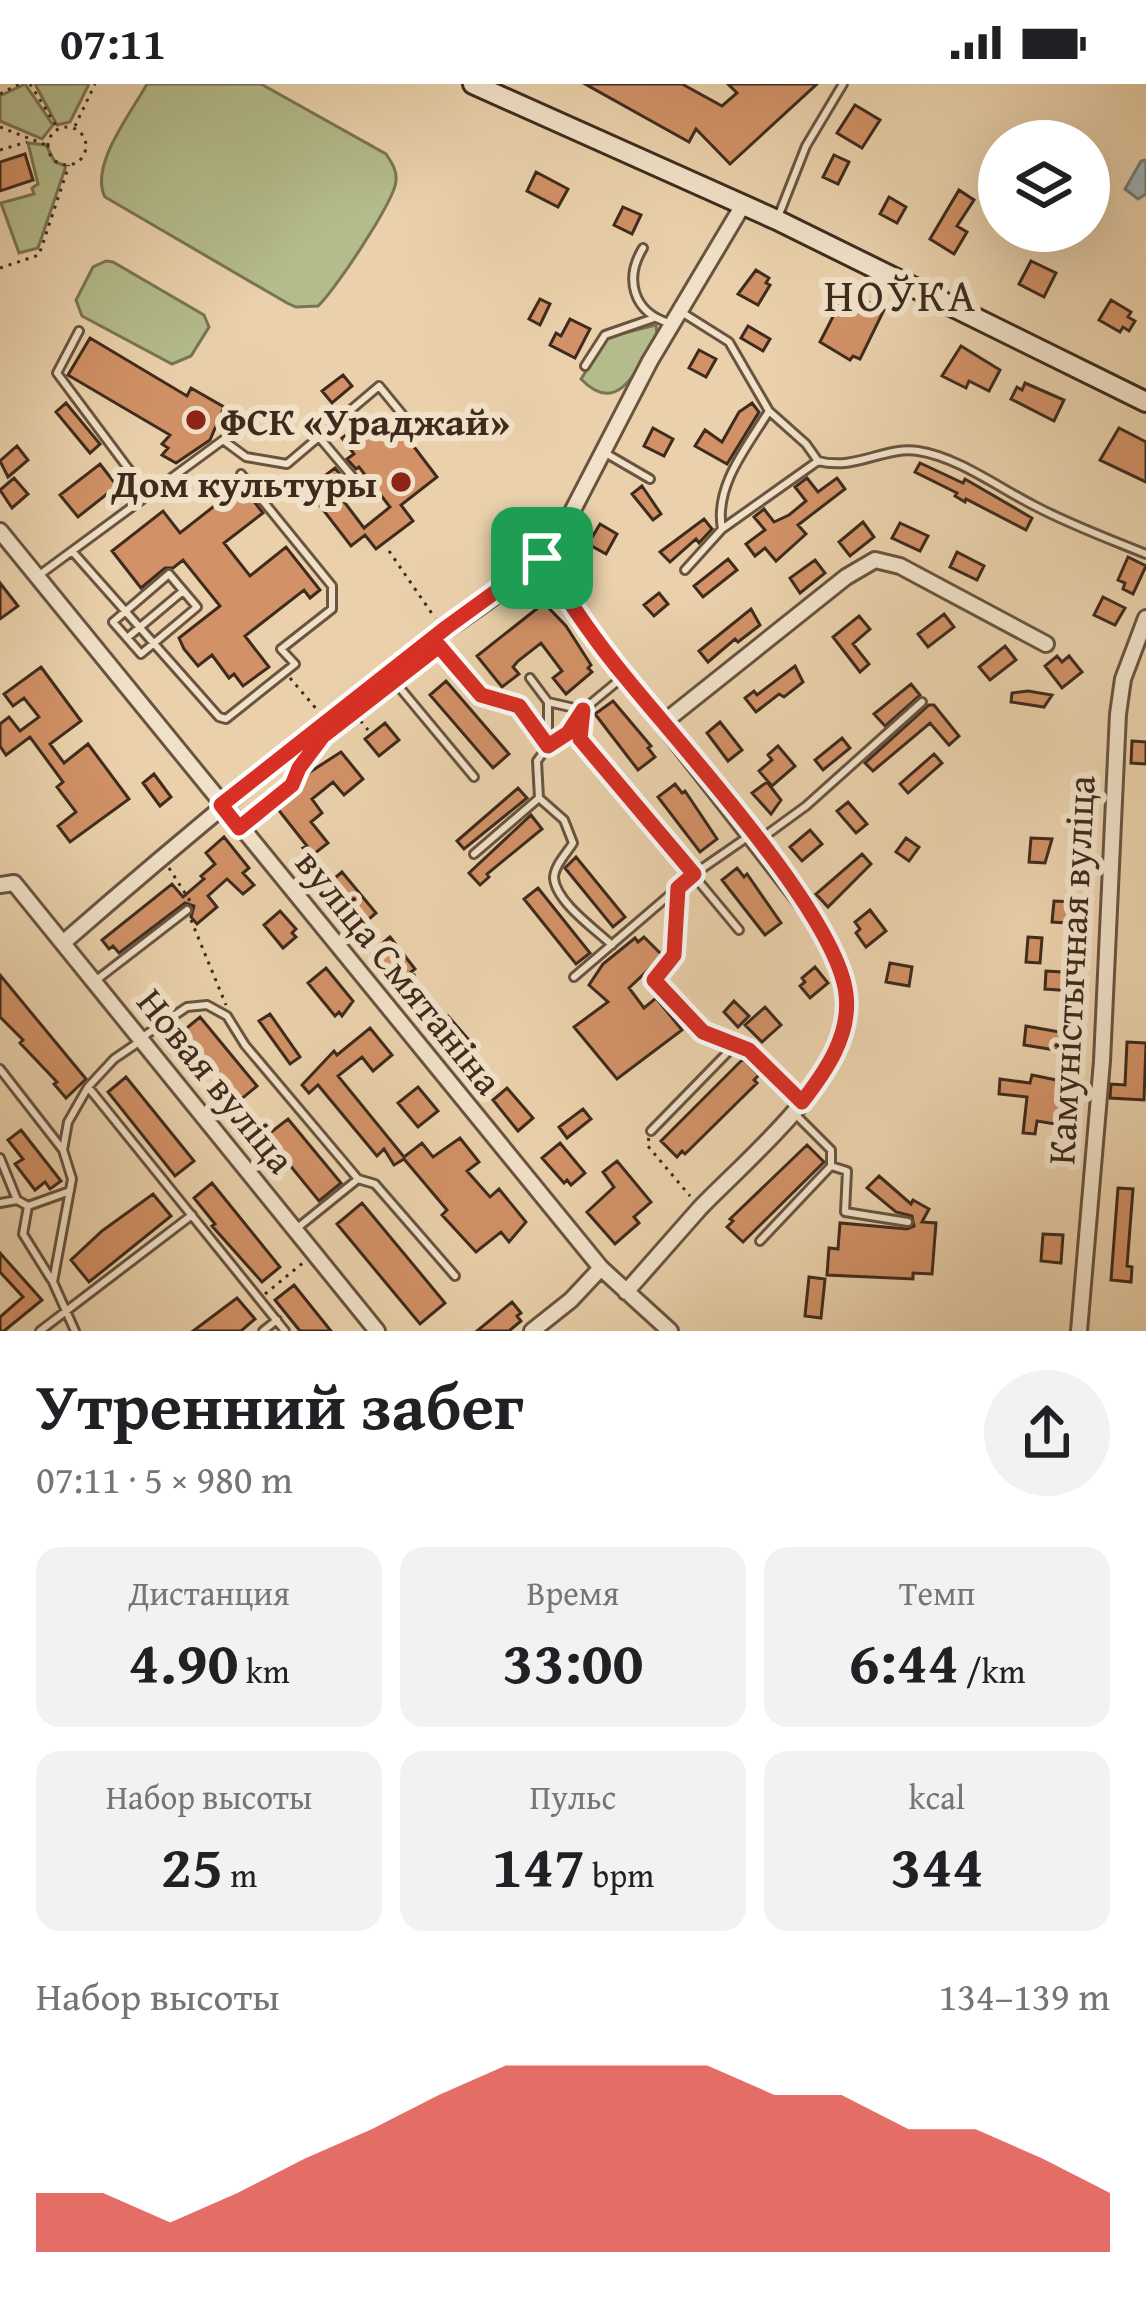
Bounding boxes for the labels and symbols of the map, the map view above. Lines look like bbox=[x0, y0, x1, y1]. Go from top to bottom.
district label: НОЎКА bbox=[824, 262, 978, 327]
place label: ФСК «Ураджай» bbox=[220, 392, 510, 449]
marker: ФСК «Ураджай» bbox=[183, 407, 209, 433]
place label: Дом культуры bbox=[110, 454, 377, 511]
marker: Дом культуры bbox=[388, 469, 414, 495]
pin bbox=[491, 507, 593, 609]
street label: Камуністычная вуліца bbox=[1031, 773, 1109, 1166]
street label: вуліца Смятаніна bbox=[283, 836, 517, 1106]
street label: Новая вуліца bbox=[124, 975, 310, 1185]

